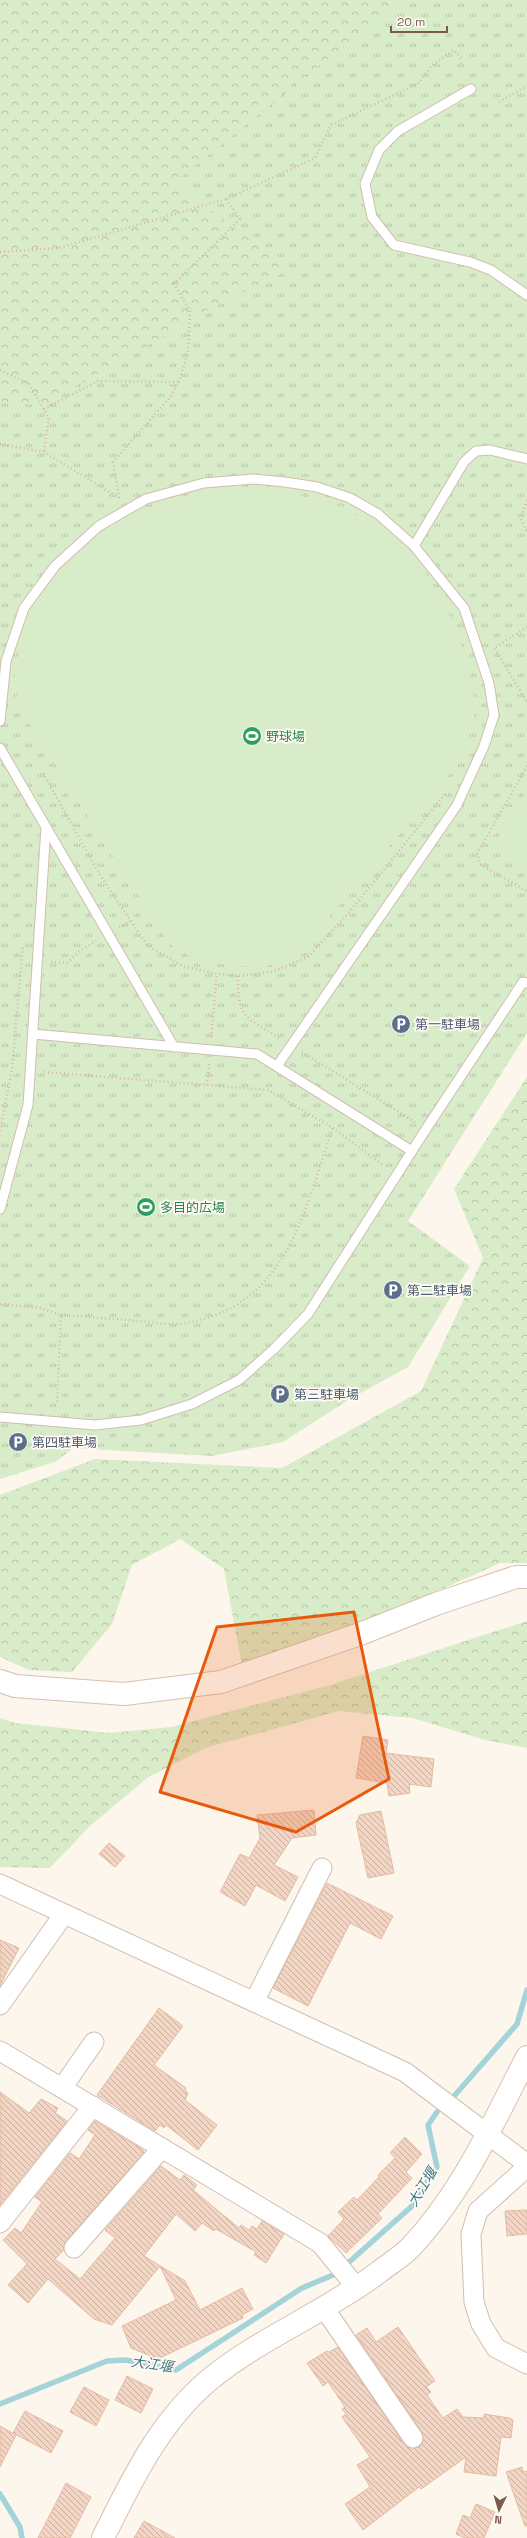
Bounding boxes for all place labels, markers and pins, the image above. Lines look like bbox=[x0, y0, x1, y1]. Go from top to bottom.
sports icon: 野球場 bbox=[241, 725, 263, 747]
place label: 野球場 bbox=[266, 728, 305, 745]
parking icon: 第一駐車場 bbox=[390, 1013, 412, 1035]
place label: 第一駐車場 bbox=[415, 1016, 480, 1033]
sports icon: 多目的広場 bbox=[135, 1196, 157, 1218]
place label: 多目的広場 bbox=[160, 1199, 225, 1216]
parking icon: 第二駐車場 bbox=[382, 1279, 404, 1301]
place label: 第二駐車場 bbox=[407, 1282, 472, 1299]
parking icon: 第三駐車場 bbox=[269, 1383, 291, 1405]
place label: 第三駐車場 bbox=[294, 1386, 359, 1403]
parking icon: 第四駐車場 bbox=[7, 1431, 29, 1453]
place label: 第四駐車場 bbox=[32, 1434, 97, 1451]

